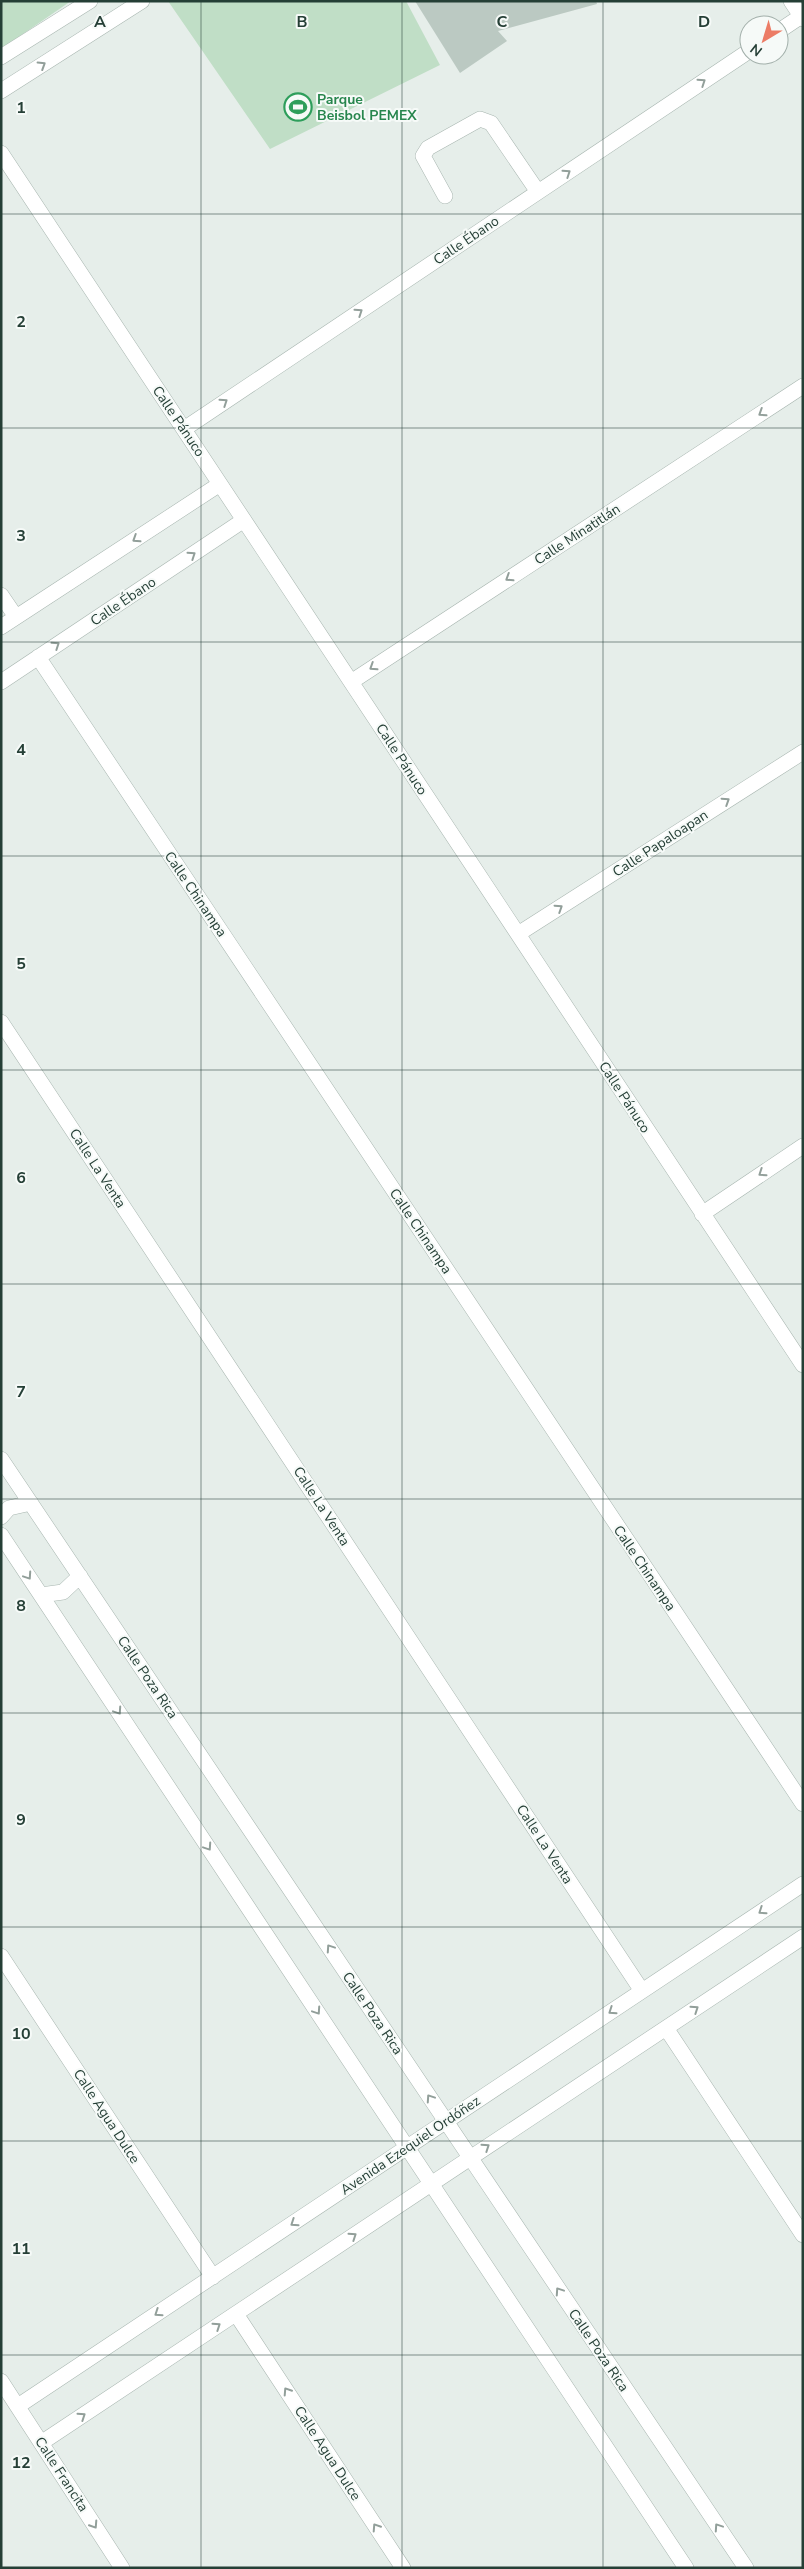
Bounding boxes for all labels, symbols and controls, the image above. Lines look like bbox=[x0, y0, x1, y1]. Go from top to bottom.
text: A bbox=[94, 11, 106, 33]
text: B bbox=[296, 11, 308, 33]
text: C bbox=[497, 11, 508, 33]
text: D bbox=[698, 11, 710, 33]
north arrow bbox=[739, 15, 789, 65]
text: N bbox=[746, 39, 766, 61]
one-way arrow bbox=[37, 61, 46, 71]
one-way arrow bbox=[697, 79, 706, 89]
place label: Parque Beisbol PEMEX bbox=[317, 90, 417, 125]
sports icon: Parque Beisbol PEMEX bbox=[283, 92, 313, 122]
text: 1 bbox=[16, 97, 26, 119]
one-way arrow bbox=[562, 170, 571, 179]
street label: Calle Ébano bbox=[430, 211, 503, 269]
one-way arrow bbox=[354, 308, 363, 318]
text: 2 bbox=[16, 311, 26, 333]
street label: Calle Pánuco bbox=[148, 382, 209, 461]
one-way arrow bbox=[218, 399, 228, 408]
one-way arrow bbox=[758, 406, 767, 416]
street label: Calle Minatitlán bbox=[531, 499, 624, 569]
text: 3 bbox=[16, 525, 26, 547]
one-way arrow bbox=[132, 533, 141, 542]
one-way arrow bbox=[186, 552, 195, 561]
street label: Calle Ébano bbox=[87, 572, 160, 630]
one-way arrow bbox=[505, 572, 514, 581]
one-way arrow bbox=[51, 642, 60, 651]
one-way arrow bbox=[369, 661, 378, 670]
street label: Calle Pánuco bbox=[371, 720, 432, 799]
text: 4 bbox=[16, 739, 26, 761]
one-way arrow bbox=[720, 798, 729, 808]
street label: Calle Papaloapan bbox=[609, 805, 712, 881]
street label: Calle Chinampa bbox=[160, 848, 231, 941]
one-way arrow bbox=[554, 905, 563, 914]
text: 5 bbox=[16, 953, 26, 975]
street label: Calle Pánuco bbox=[594, 1058, 655, 1137]
street label: Calle La Venta bbox=[65, 1125, 130, 1212]
text: 6 bbox=[16, 1167, 26, 1189]
one-way arrow bbox=[759, 1167, 768, 1176]
street label: Calle Chinampa bbox=[385, 1185, 456, 1278]
text: 7 bbox=[16, 1381, 26, 1403]
street label: Calle La Venta bbox=[289, 1463, 354, 1550]
street label: Calle Chinampa bbox=[609, 1522, 680, 1615]
one-way arrow bbox=[22, 1570, 31, 1580]
text: 8 bbox=[16, 1595, 26, 1617]
street label: Calle Poza Rica bbox=[113, 1632, 182, 1722]
one-way arrow bbox=[112, 1706, 121, 1715]
street label: Calle La Venta bbox=[512, 1801, 577, 1888]
text: 9 bbox=[16, 1809, 26, 1831]
one-way arrow bbox=[202, 1841, 211, 1850]
one-way arrow bbox=[758, 1905, 768, 1914]
one-way arrow bbox=[326, 1944, 336, 1953]
street label: Calle Poza Rica bbox=[338, 1968, 407, 2058]
one-way arrow bbox=[609, 2005, 618, 2014]
one-way arrow bbox=[311, 2006, 320, 2015]
one-way arrow bbox=[689, 2006, 698, 2015]
text: 10 bbox=[11, 2023, 31, 2045]
street label: Calle Agua Dulce bbox=[69, 2065, 144, 2167]
street label: Avenida Ezequiel Ordóñez bbox=[337, 2091, 484, 2199]
one-way arrow bbox=[427, 2094, 436, 2103]
one-way arrow bbox=[481, 2144, 490, 2153]
one-way arrow bbox=[290, 2217, 299, 2226]
one-way arrow bbox=[347, 2233, 356, 2242]
text: 11 bbox=[11, 2238, 31, 2260]
one-way arrow bbox=[556, 2287, 565, 2297]
street label: Calle Poza Rica bbox=[564, 2305, 633, 2395]
one-way arrow bbox=[155, 2307, 164, 2316]
one-way arrow bbox=[212, 2323, 221, 2332]
one-way arrow bbox=[284, 2388, 293, 2397]
street label: Calle Agua Dulce bbox=[290, 2402, 365, 2504]
one-way arrow bbox=[76, 2413, 86, 2422]
street label: Calle Francita bbox=[30, 2433, 93, 2515]
text: 12 bbox=[11, 2452, 31, 2474]
one-way arrow bbox=[88, 2520, 98, 2529]
one-way arrow bbox=[373, 2523, 383, 2532]
one-way arrow bbox=[715, 2524, 724, 2533]

